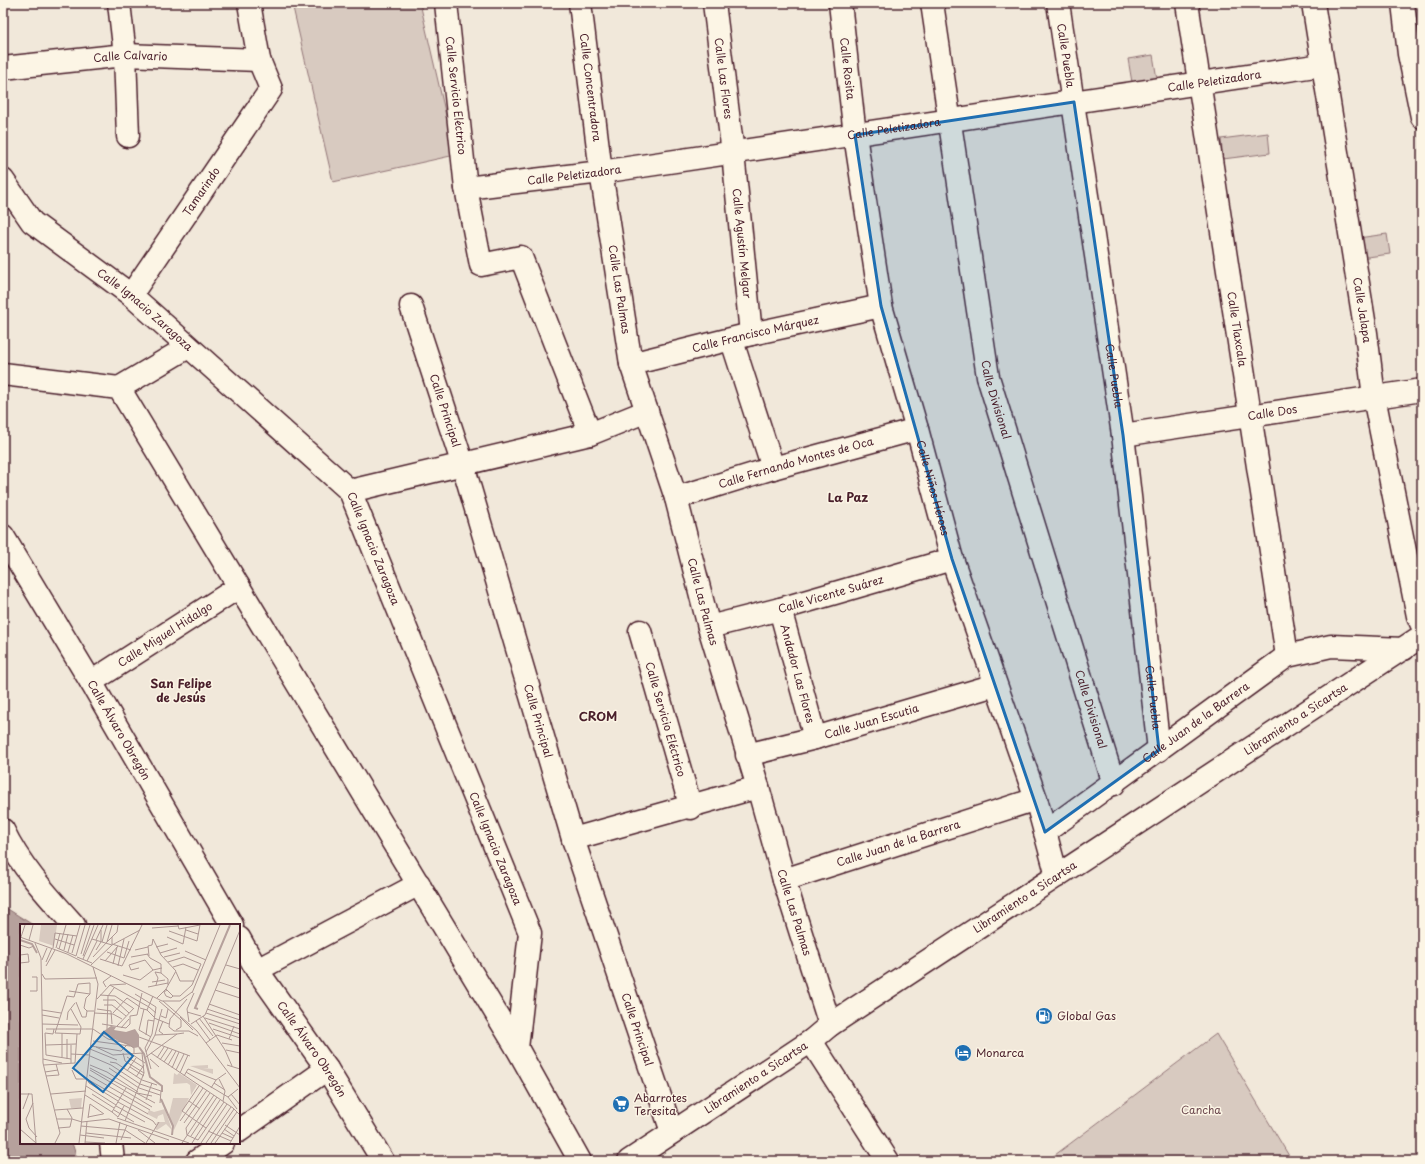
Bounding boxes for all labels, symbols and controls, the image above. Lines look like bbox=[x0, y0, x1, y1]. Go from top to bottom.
street label: Calle Puebla bbox=[1053, 22, 1080, 89]
street label: Calle Concentradora bbox=[576, 32, 606, 143]
street label: Calle Servicio Eléctrico bbox=[442, 35, 471, 156]
street label: Calle Rosita bbox=[836, 36, 860, 101]
street label: Calle Las Flores bbox=[710, 37, 738, 120]
street label: Calle Calvario bbox=[92, 46, 168, 66]
street label: Calle Peletizadora bbox=[1166, 65, 1262, 96]
street label: Calle Peletizadora bbox=[846, 113, 942, 143]
street label: Calle Peletizadora bbox=[526, 160, 622, 189]
street label: Tamarindo bbox=[178, 163, 224, 219]
street label: Calle Agustín Melgar bbox=[729, 188, 756, 299]
street label: Calle Las Palmas bbox=[605, 244, 635, 335]
street label: Calle Ignacio Zaragoza bbox=[94, 264, 198, 355]
street label: Calle Jalapa bbox=[1349, 276, 1376, 344]
street label: Calle Tlaxcala bbox=[1223, 290, 1252, 368]
street label: Calle Francisco Márquez bbox=[690, 311, 820, 356]
street label: Calle Puebla bbox=[1101, 342, 1128, 409]
street label: Calle Divisional bbox=[978, 359, 1016, 441]
street label: Calle Principal bbox=[426, 372, 466, 449]
street label: Calle Dos bbox=[1246, 400, 1298, 424]
street label: Calle Fernando Montes de Oca bbox=[716, 432, 875, 492]
street label: Calle Niños Héroes bbox=[912, 438, 954, 537]
district label: La Paz bbox=[828, 488, 869, 506]
street label: Calle Ignacio Zaragoza bbox=[343, 489, 405, 608]
street label: Calle Las Palmas bbox=[684, 556, 723, 647]
street label: Calle Vicente Suárez bbox=[776, 570, 885, 617]
street label: Calle Miguel Hidalgo bbox=[114, 597, 216, 671]
street label: Andador Las Flores bbox=[776, 622, 820, 725]
street label: Calle Servicio Eléctrico bbox=[641, 660, 691, 779]
street label: Calle Puebla bbox=[1141, 664, 1166, 731]
street label: Calle Divisional bbox=[1071, 668, 1112, 751]
district label: San Felipe de Jesús bbox=[150, 674, 212, 706]
street label: Calle Álvaro Obregón bbox=[84, 676, 155, 783]
street label: Calle Juan de la Barrera bbox=[1138, 677, 1253, 767]
street label: Libramiento a Sicartsa bbox=[1240, 678, 1351, 759]
street label: Calle Principal bbox=[520, 682, 558, 760]
street label: Calle Juan Escutia bbox=[822, 699, 921, 743]
district label: CROM bbox=[579, 707, 617, 725]
street label: Calle Ignacio Zaragoza bbox=[465, 789, 527, 908]
street label: Calle Juan de la Barrera bbox=[834, 815, 962, 871]
street label: Libramiento a Sicartsa bbox=[969, 856, 1080, 937]
street label: Calle Las Palmas bbox=[773, 867, 816, 958]
inset map bbox=[20, 924, 240, 1144]
street label: Calle Principal bbox=[618, 990, 658, 1068]
street label: Calle Álvaro Obregón bbox=[273, 997, 351, 1100]
fuel station icon: Global Gas bbox=[1034, 1006, 1054, 1026]
place label: Global Gas bbox=[1057, 1007, 1116, 1024]
street label: Libramiento a Sicartsa bbox=[700, 1036, 811, 1117]
hotel icon: Monarca bbox=[953, 1043, 973, 1063]
place label: Monarca bbox=[976, 1044, 1024, 1061]
place label: Abarrotes Teresita bbox=[634, 1089, 687, 1119]
supermarket icon: Abarrotes Teresita bbox=[611, 1094, 631, 1114]
park label: Cancha bbox=[1181, 1101, 1221, 1118]

